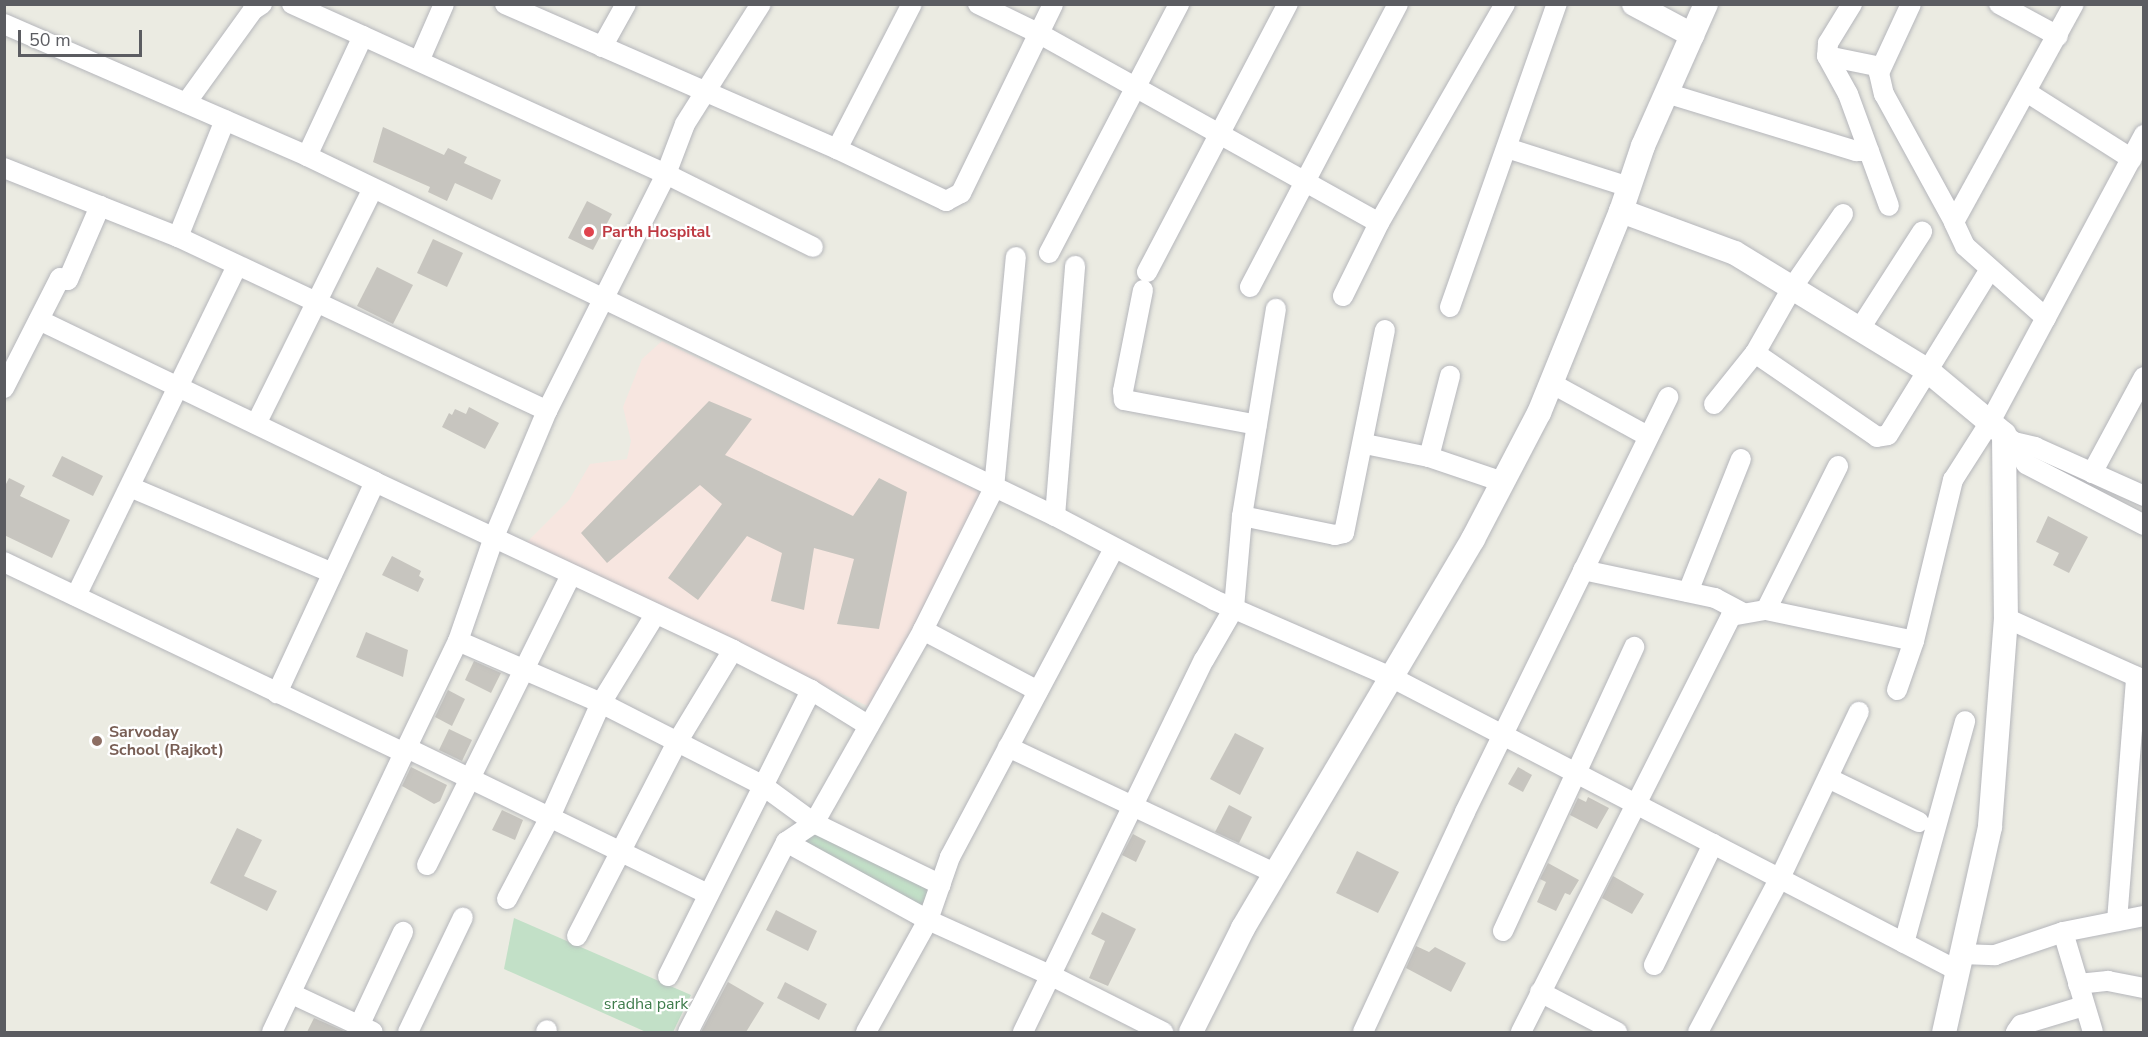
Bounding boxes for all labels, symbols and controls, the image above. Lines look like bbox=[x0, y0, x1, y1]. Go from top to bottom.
scale bar bbox=[21, 18, 146, 56]
text: 50 m bbox=[29, 28, 71, 52]
place label: Parth Hospital bbox=[602, 222, 710, 242]
marker: Parth Hospital bbox=[580, 223, 598, 241]
place label: Sarvoday School (Rajkot) bbox=[109, 722, 224, 760]
marker: Sarvoday School (Rajkot) bbox=[90, 734, 104, 748]
park label: sradha park bbox=[604, 994, 688, 1014]

